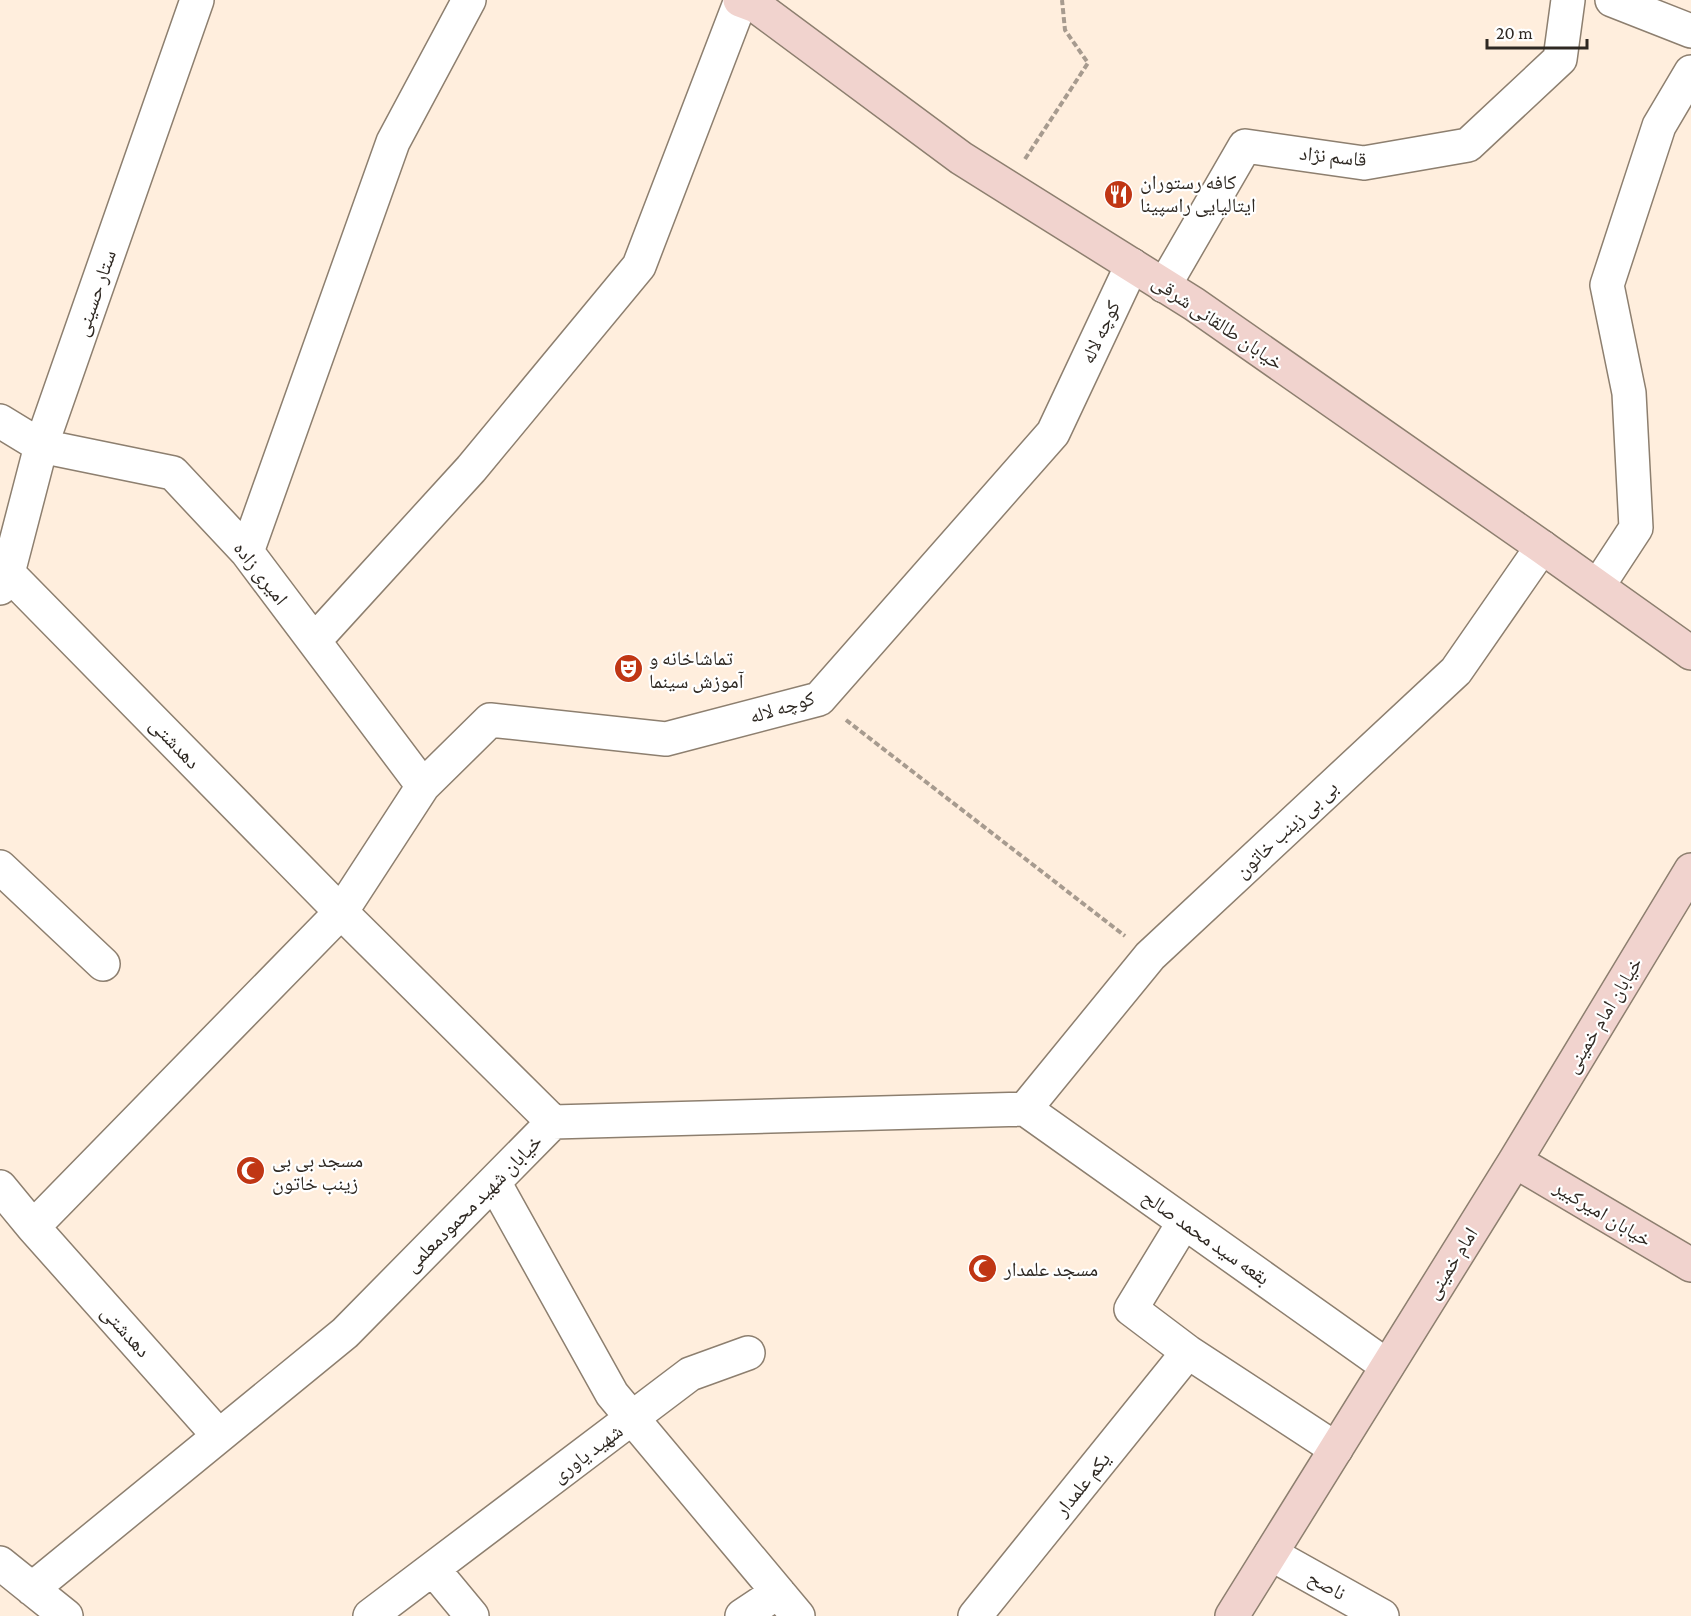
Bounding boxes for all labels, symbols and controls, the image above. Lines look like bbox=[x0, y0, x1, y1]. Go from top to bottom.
scale bar bbox=[1487, 12, 1588, 50]
text: 20 m bbox=[1496, 23, 1533, 43]
street label: قاسم نژاد bbox=[1298, 142, 1368, 173]
place label: کافه رستوران ایتالیایی راسپینا bbox=[1140, 171, 1256, 217]
restaurant icon: کافه رستوران ایتالیایی راسپینا bbox=[1103, 178, 1135, 210]
street label: ستار حسینی bbox=[70, 247, 121, 339]
street label: خیابان طالقانی شرقی bbox=[1148, 270, 1288, 375]
street label: کوچه لاله bbox=[1076, 297, 1125, 367]
street label: امیری زاده bbox=[229, 537, 293, 610]
place label: تماشاخانه و آموزش سینما bbox=[649, 647, 744, 693]
theatre icon: تماشاخانه و آموزش سینما bbox=[612, 653, 644, 685]
street label: کوچه لاله bbox=[747, 687, 817, 728]
street label: دهدشتی bbox=[145, 713, 204, 774]
street label: بی بی زینب خاتون bbox=[1230, 776, 1343, 883]
street label: خیابان امام خمینی bbox=[1560, 953, 1649, 1078]
street label: خیابان شهید محمودمعلمی bbox=[400, 1130, 547, 1277]
place label: مسجد بی بی زینب خاتون bbox=[272, 1149, 363, 1195]
mosque icon: مسجد بی بی زینب خاتون bbox=[235, 1155, 267, 1187]
street label: خیابان امیرکبیر bbox=[1549, 1175, 1656, 1252]
street label: بقعه سید محمد صالح bbox=[1137, 1185, 1274, 1291]
street label: امام خمینی bbox=[1420, 1223, 1484, 1304]
mosque icon: مسجد علمدار bbox=[967, 1253, 999, 1285]
place label: مسجد علمدار bbox=[1003, 1258, 1098, 1280]
street label: دهدشتی bbox=[96, 1301, 155, 1362]
street label: شهید یاوری bbox=[547, 1419, 627, 1487]
street label: یکم علمدار bbox=[1049, 1448, 1117, 1523]
street label: ناصح bbox=[1303, 1566, 1350, 1606]

